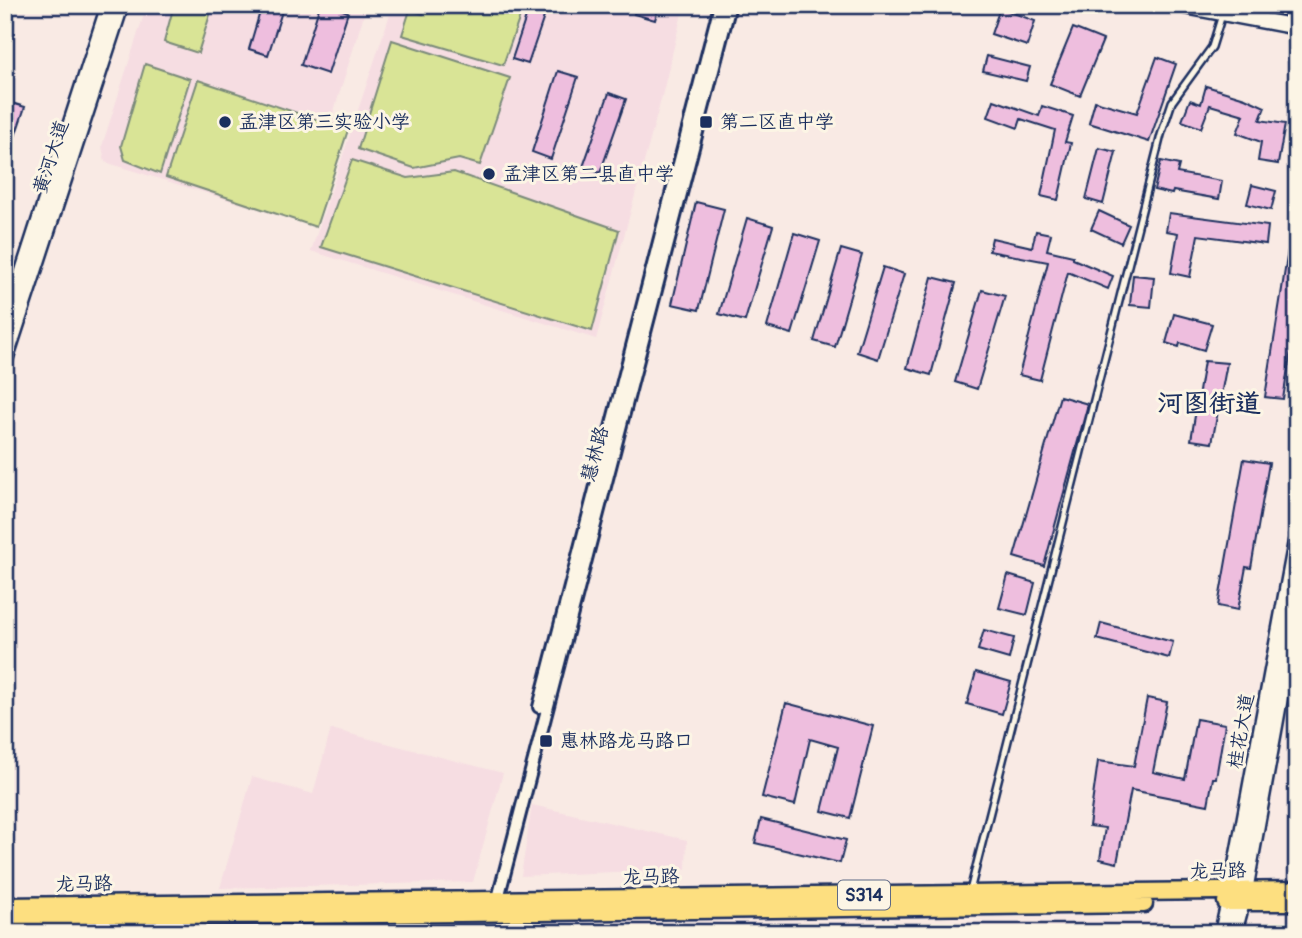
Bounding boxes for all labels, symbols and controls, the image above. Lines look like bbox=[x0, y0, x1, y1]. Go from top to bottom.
place label: 孟津区第三实验小学 bbox=[239, 110, 410, 134]
place label: 第二区直中学 bbox=[720, 110, 834, 134]
marker: 孟津区第三实验小学 bbox=[217, 114, 233, 130]
marker: 第二区直中学 bbox=[698, 114, 714, 130]
street label: 黄河大道 bbox=[28, 117, 74, 197]
place label: 孟津区第二县直中学 bbox=[503, 162, 674, 186]
marker: 孟津区第二县直中学 bbox=[481, 166, 497, 182]
district label: 河图街道 bbox=[1157, 388, 1261, 420]
street label: 慧林路 bbox=[576, 423, 614, 485]
street label: 桂花大道 bbox=[1223, 691, 1259, 771]
place label: 惠林路龙马路口 bbox=[560, 729, 693, 753]
marker: 惠林路龙马路口 bbox=[538, 733, 554, 749]
street label: 龙马路 bbox=[1189, 859, 1247, 883]
street label: 龙马路 bbox=[622, 865, 680, 889]
street label: 龙马路 bbox=[55, 872, 113, 896]
road number: S314 bbox=[838, 880, 890, 910]

